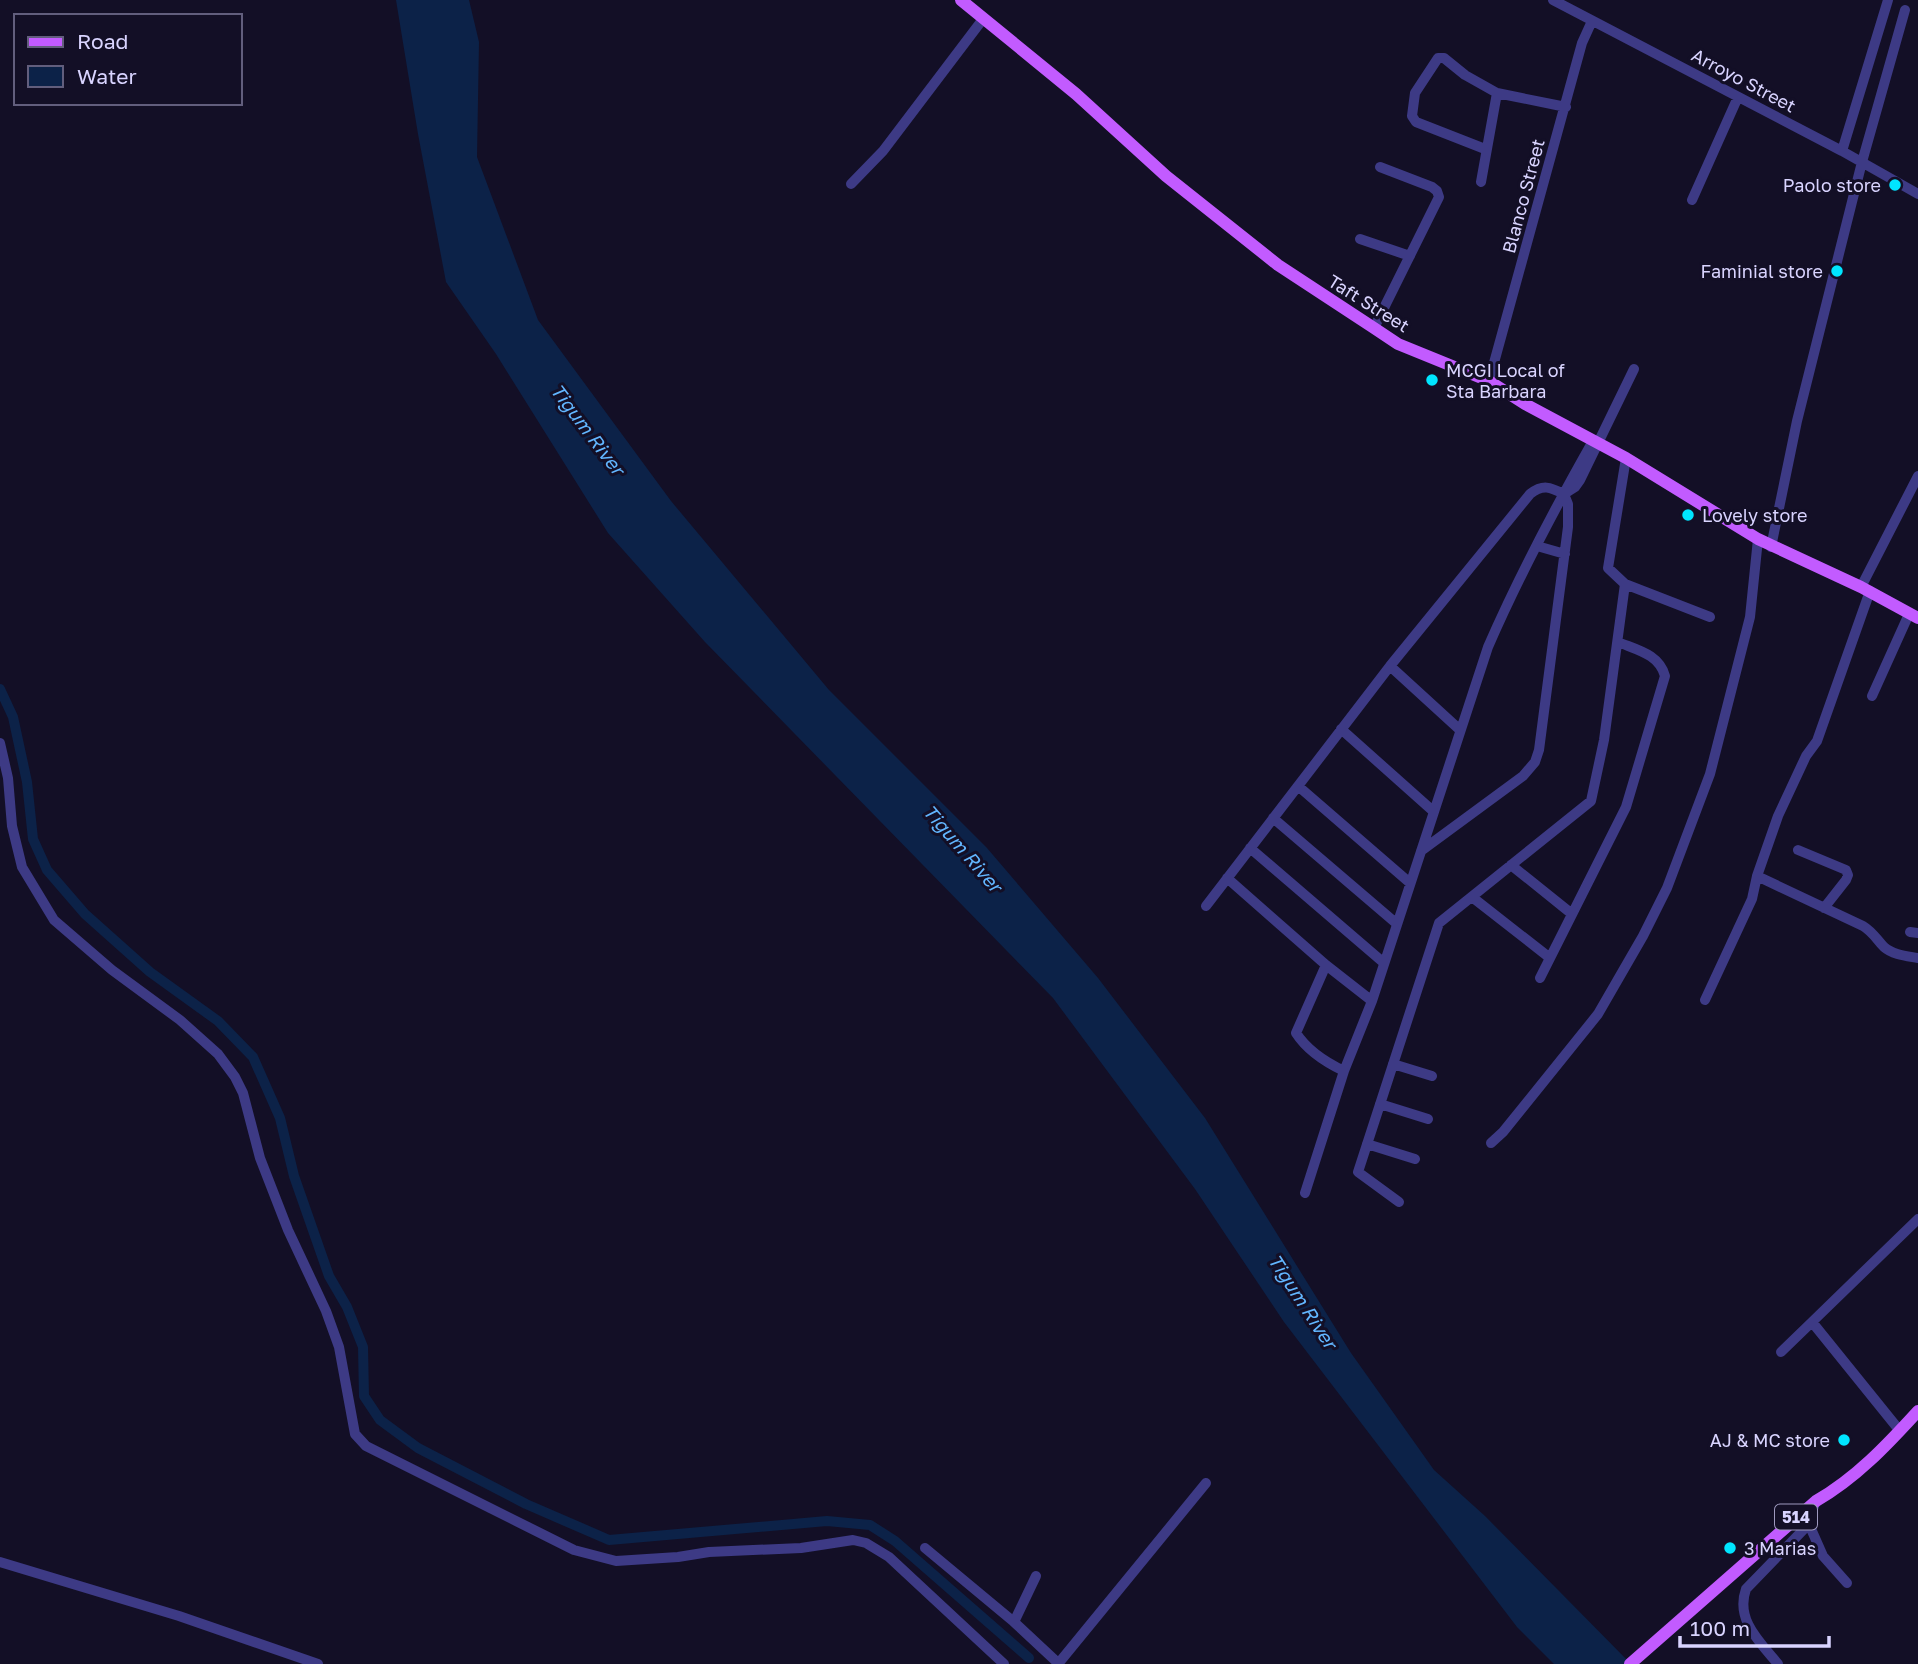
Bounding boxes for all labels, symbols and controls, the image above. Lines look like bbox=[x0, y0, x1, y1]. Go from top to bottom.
legend bbox=[14, 14, 242, 105]
text: Road bbox=[77, 28, 128, 54]
street label: Arroyo Street bbox=[1688, 43, 1800, 117]
text: Water bbox=[77, 63, 137, 89]
street label: Blanco Street bbox=[1497, 136, 1549, 256]
place label: Paolo store bbox=[1783, 174, 1881, 196]
marker: Paolo store bbox=[1887, 177, 1903, 193]
place label: Faminial store bbox=[1701, 260, 1823, 282]
marker: Faminial store bbox=[1829, 263, 1845, 279]
street label: Taft Street bbox=[1324, 269, 1414, 337]
place label: MCGI Local of Sta Barbara bbox=[1446, 359, 1565, 402]
marker: MCGI Local of Sta Barbara bbox=[1424, 372, 1440, 388]
water label: Tigum River bbox=[546, 379, 631, 481]
place label: Lovely store bbox=[1702, 504, 1807, 526]
marker: Lovely store bbox=[1680, 507, 1696, 523]
water label: Tigum River bbox=[919, 800, 1009, 898]
water label: Tigum River bbox=[1264, 1249, 1344, 1355]
place label: AJ & MC store bbox=[1710, 1429, 1830, 1451]
marker: AJ & MC store bbox=[1836, 1432, 1852, 1448]
road number: 514 bbox=[1775, 1504, 1817, 1530]
place label: 3 Marias bbox=[1744, 1537, 1816, 1559]
marker: 3 Marias bbox=[1722, 1540, 1738, 1556]
scale bar bbox=[1680, 1604, 1829, 1648]
text: 100 m bbox=[1690, 1615, 1750, 1641]

